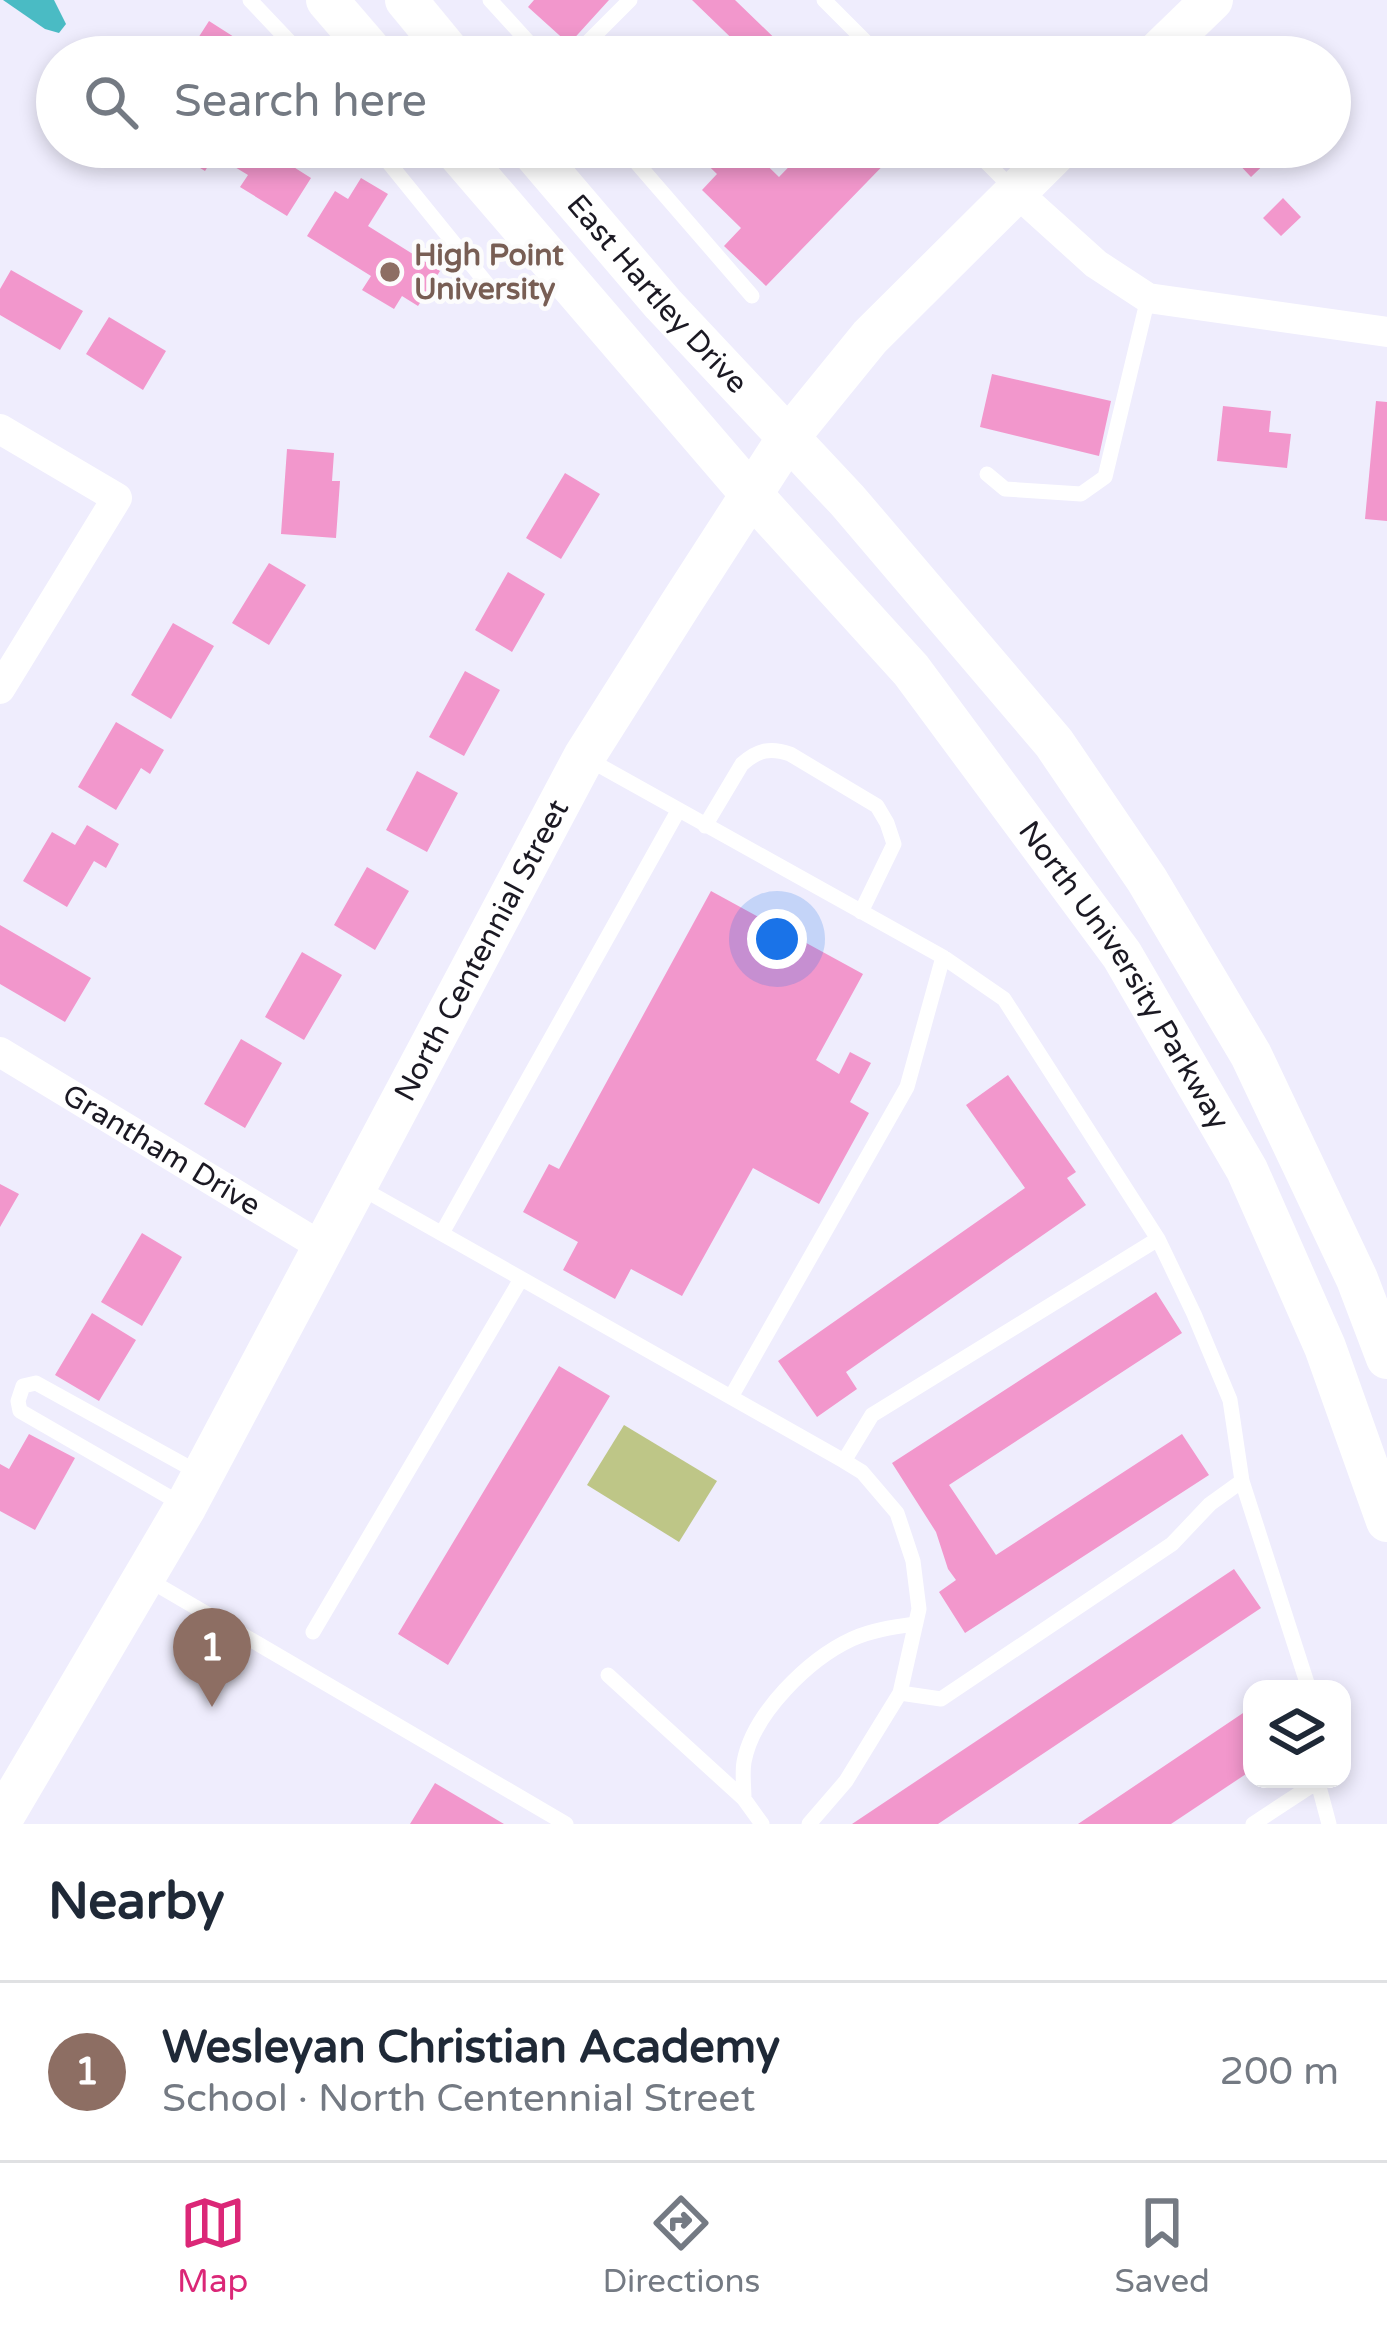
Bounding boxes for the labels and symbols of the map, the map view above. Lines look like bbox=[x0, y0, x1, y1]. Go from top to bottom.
street label: East Hartley Drive bbox=[559, 187, 755, 401]
place label: High Point University bbox=[414, 237, 564, 308]
marker: High Point University bbox=[377, 259, 403, 285]
street label: North Centennial Street bbox=[386, 793, 577, 1108]
street label: North University Parkway bbox=[1010, 814, 1237, 1136]
your location bbox=[747, 909, 807, 969]
street label: Grantham Drive bbox=[56, 1076, 267, 1224]
pin: 1 bbox=[173, 1608, 251, 1707]

